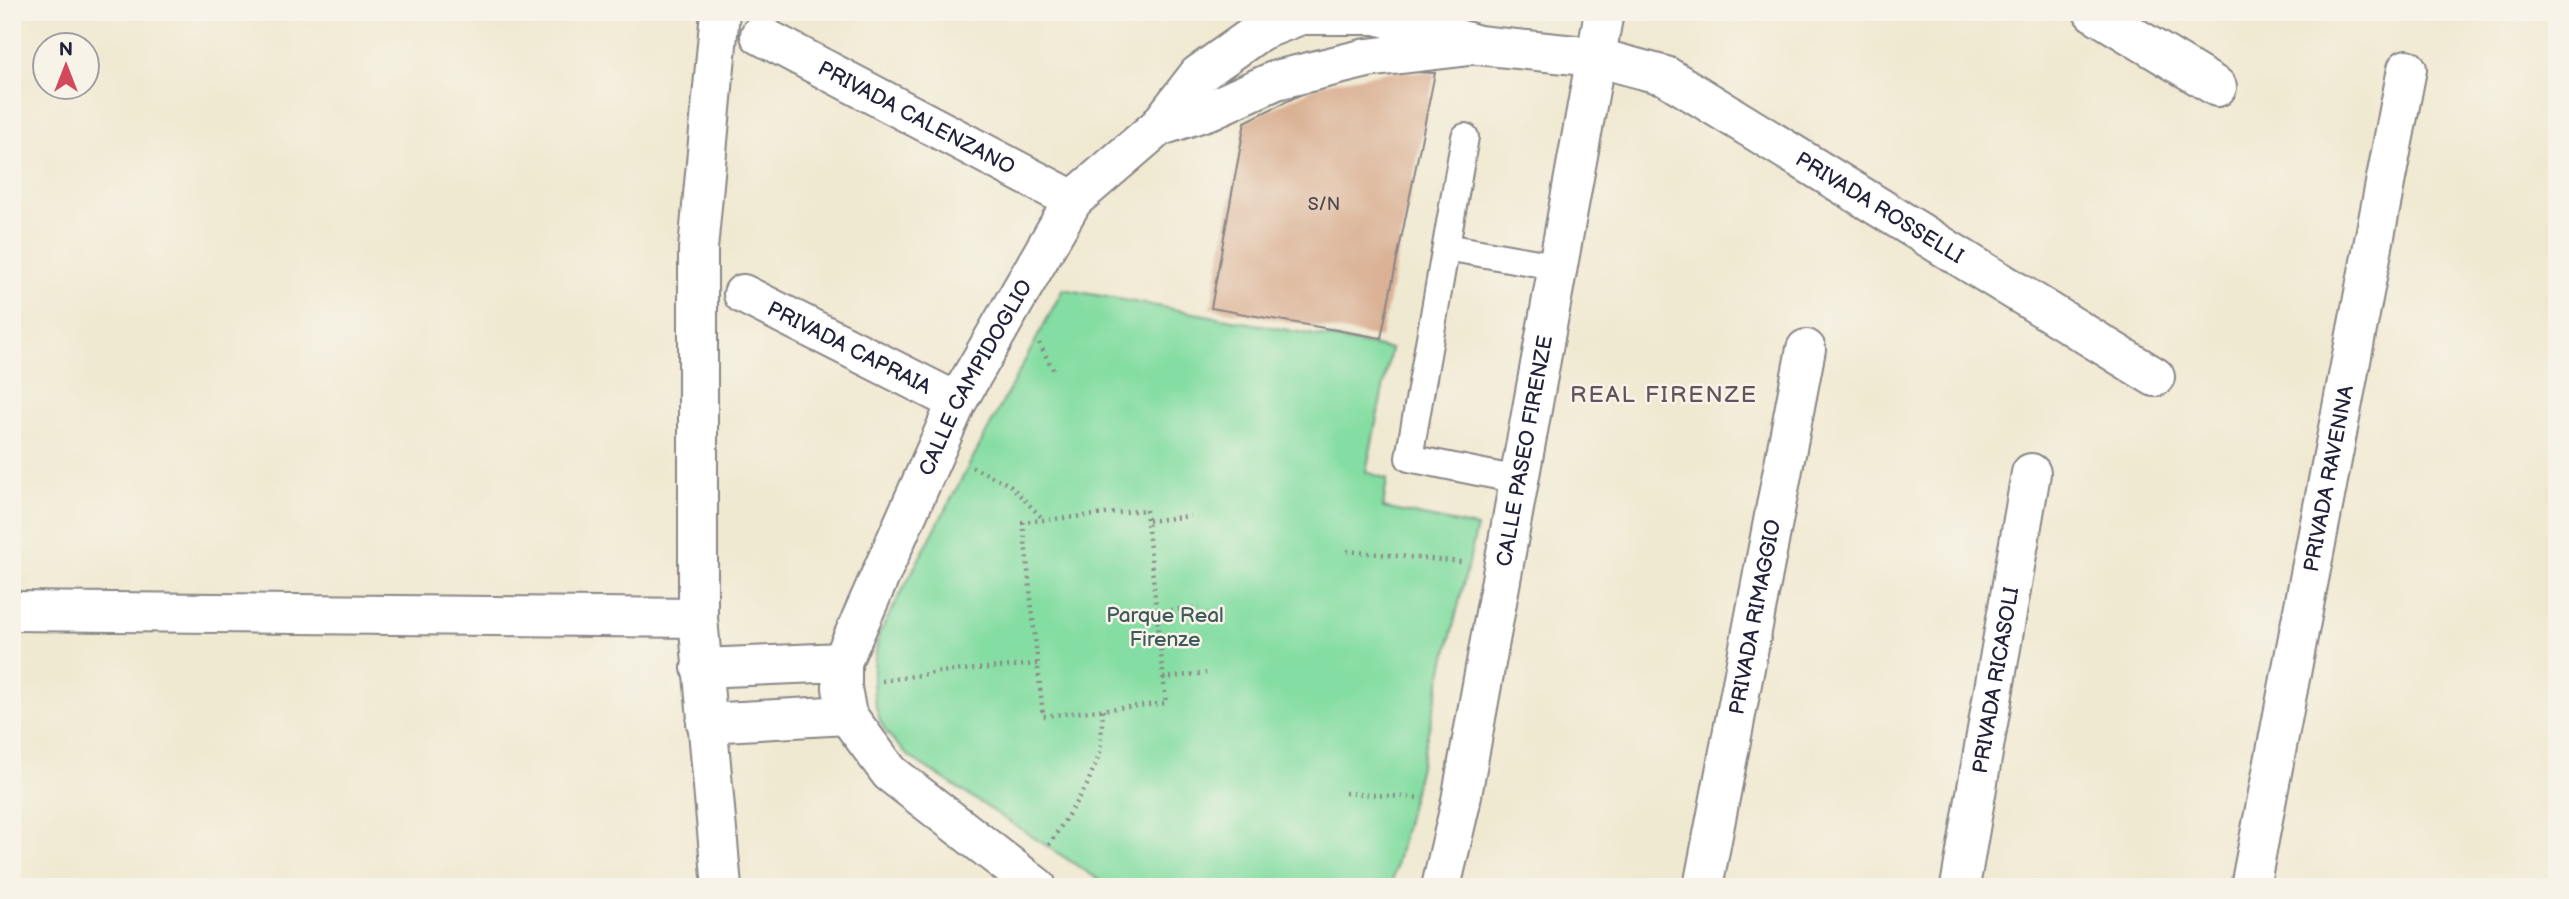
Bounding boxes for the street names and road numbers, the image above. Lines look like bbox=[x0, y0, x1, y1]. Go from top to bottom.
street label: PRIVADA CALENZANO bbox=[814, 56, 1019, 180]
street label: PRIVADA ROSSELLI bbox=[1791, 147, 1968, 269]
street label: CALLE CAMPIDOGLIO bbox=[914, 275, 1038, 480]
street label: PRIVADA CAPRAIA bbox=[763, 296, 935, 400]
street label: CALLE PASEO FIRENZE bbox=[1492, 334, 1558, 569]
street label: PRIVADA RAVENNA bbox=[2299, 383, 2359, 574]
street label: PRIVADA RIMAGGIO bbox=[1724, 517, 1786, 717]
street label: PRIVADA RICASOLI bbox=[1968, 585, 2024, 775]

